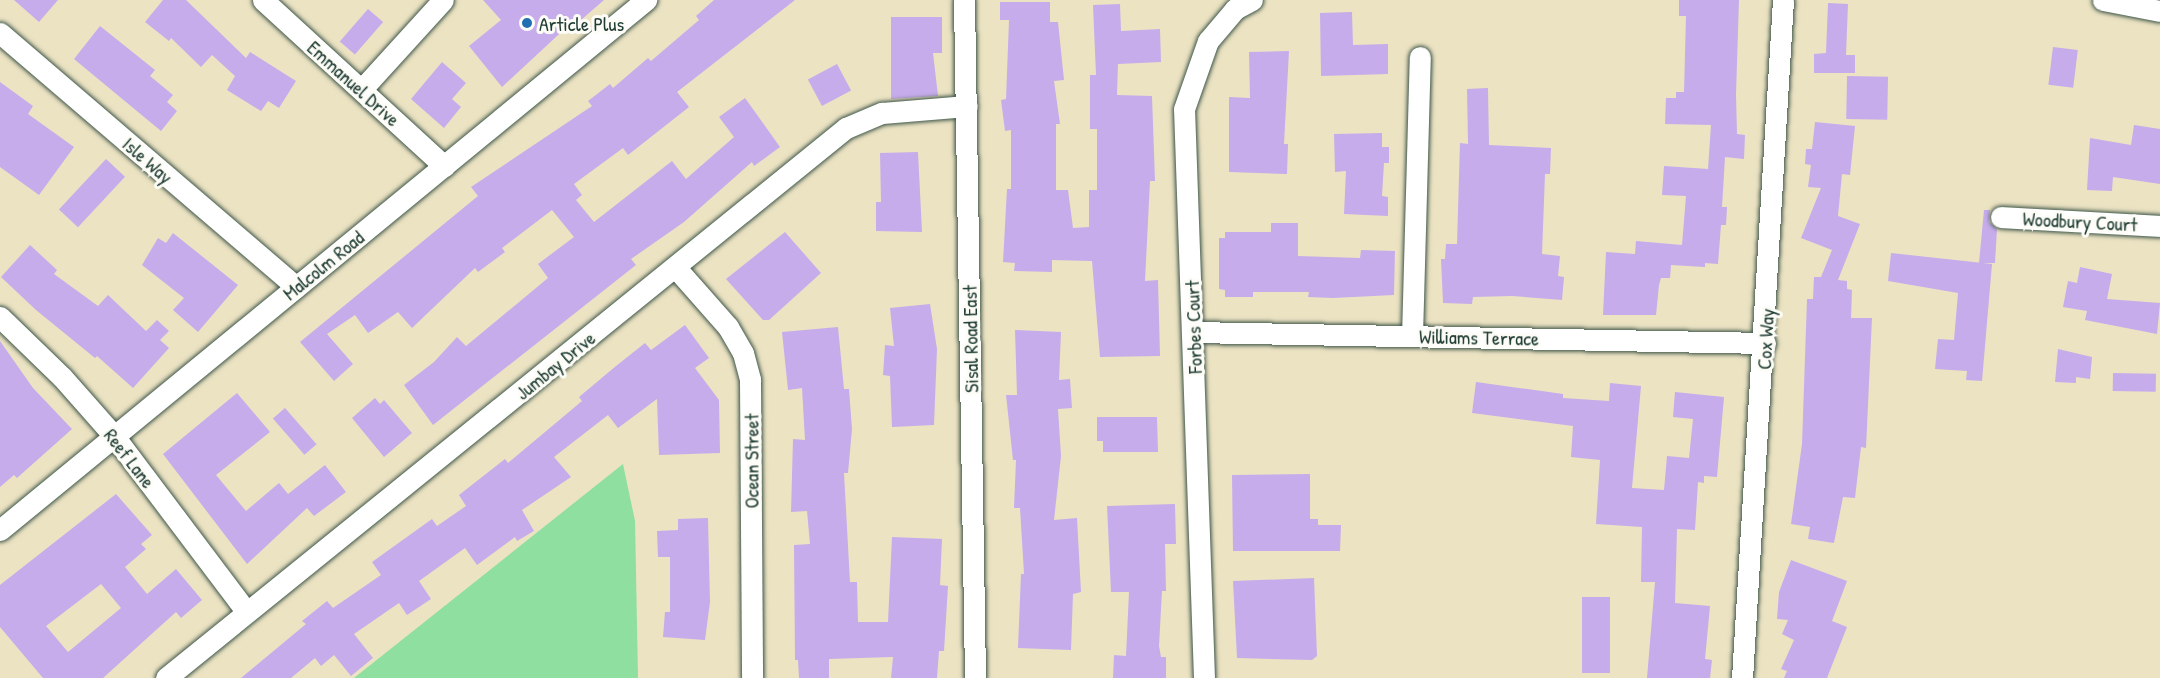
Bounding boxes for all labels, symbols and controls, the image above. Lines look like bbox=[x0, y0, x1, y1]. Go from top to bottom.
place label: Article Plus bbox=[539, 11, 624, 35]
marker: Article Plus bbox=[520, 16, 534, 30]
street label: Emmanuel Drive bbox=[303, 35, 405, 131]
street label: Isle Way bbox=[118, 132, 178, 188]
street label: Woodbury Court bbox=[2022, 206, 2138, 236]
street label: Malcolm Road bbox=[278, 225, 368, 305]
street label: Forbes Court bbox=[1179, 280, 1207, 374]
street label: Sisal Road East bbox=[957, 285, 983, 393]
street label: Cox Way bbox=[1751, 308, 1779, 370]
street label: Williams Terrace bbox=[1419, 324, 1539, 350]
street label: Jumbay Drive bbox=[510, 326, 600, 404]
street label: Ocean Street bbox=[739, 414, 763, 508]
street label: Reef Lane bbox=[99, 423, 161, 493]

